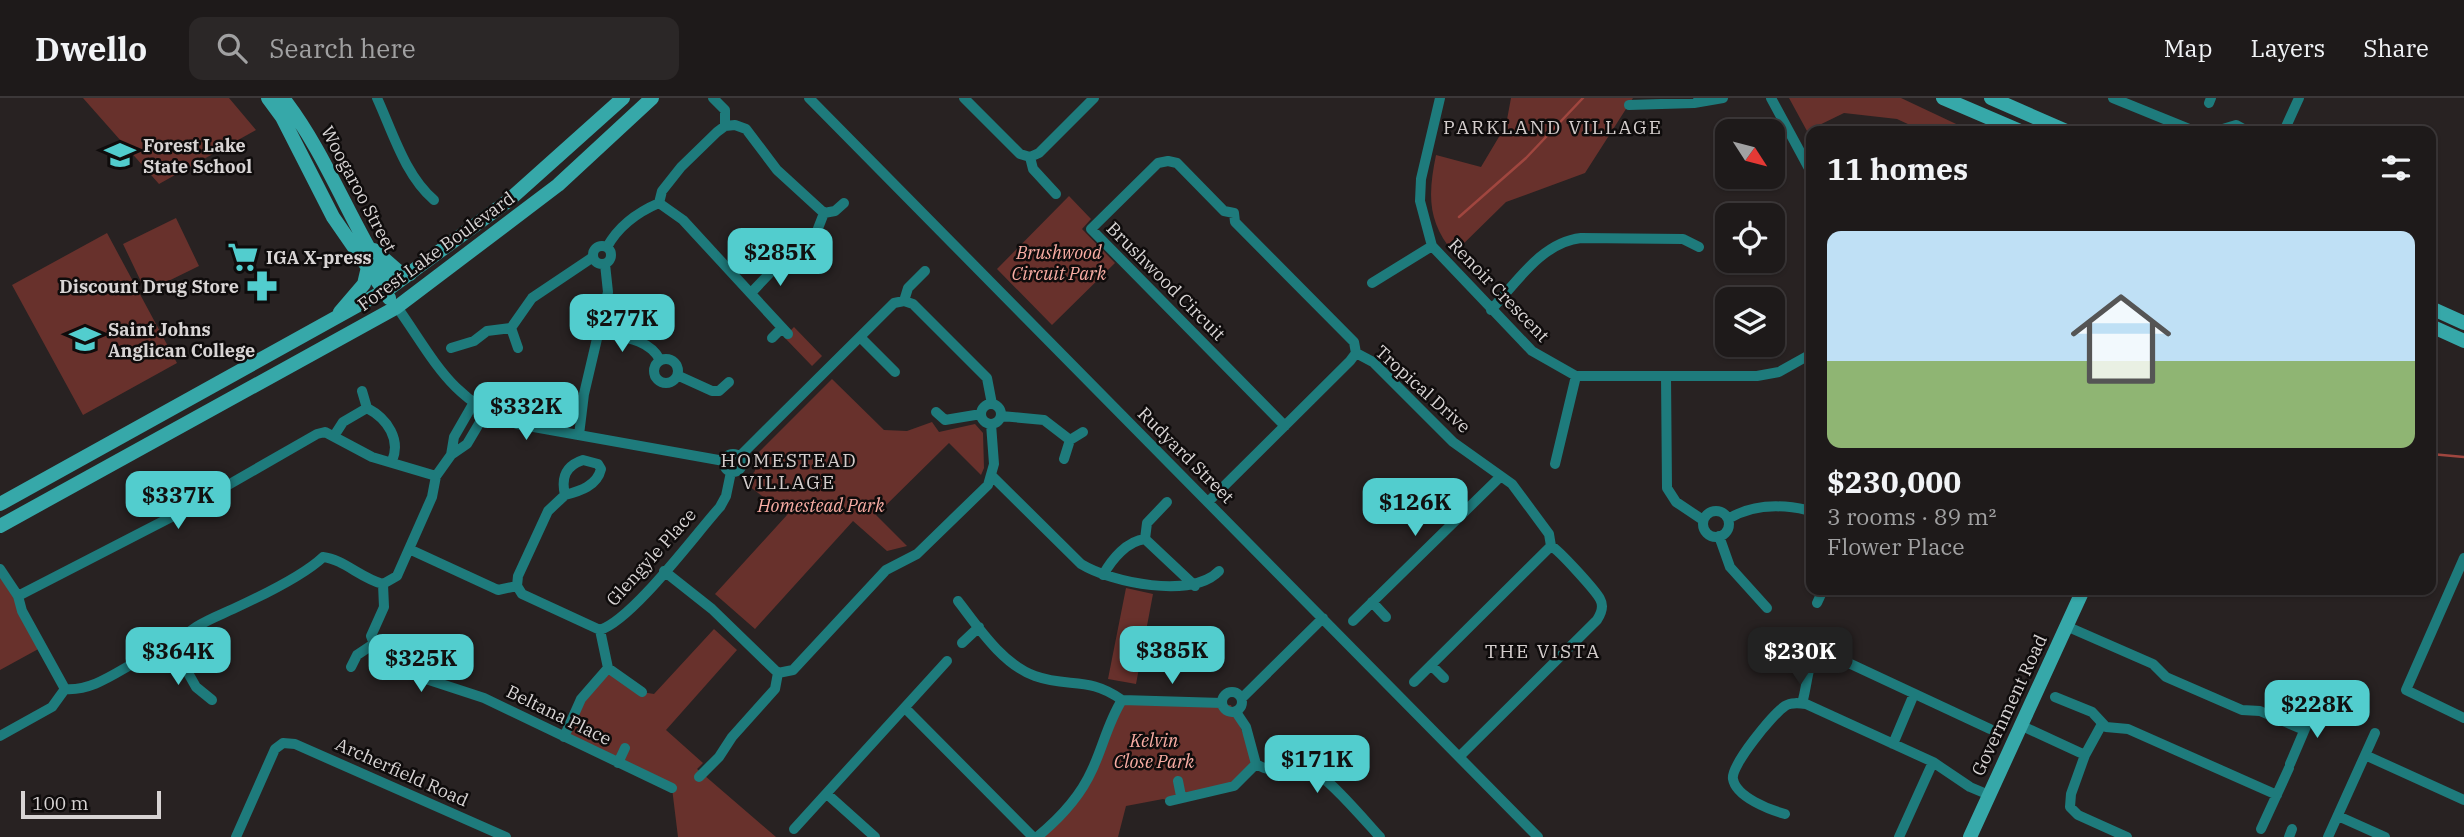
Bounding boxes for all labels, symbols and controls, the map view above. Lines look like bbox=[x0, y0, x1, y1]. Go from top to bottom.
search box bbox=[189, 17, 679, 80]
text: Dwello bbox=[35, 27, 147, 70]
icon: search bbox=[213, 29, 251, 67]
text: Search here bbox=[269, 31, 416, 65]
text: Map bbox=[2164, 32, 2212, 64]
text: Layers bbox=[2250, 32, 2325, 64]
text: Share bbox=[2363, 32, 2429, 64]
district label: PARKLAND VILLAGE bbox=[1443, 115, 1663, 139]
north arrow bbox=[1715, 119, 1785, 189]
map controls bbox=[1715, 119, 1785, 357]
street label: Woogaroo Street bbox=[316, 122, 402, 256]
place label: Forest Lake State School bbox=[143, 134, 252, 178]
school or university icon: Forest Lake State School bbox=[103, 138, 137, 172]
text: 11 homes bbox=[1827, 149, 1968, 188]
icon: filters bbox=[2377, 149, 2415, 187]
street label: Forest Lake Boulevard bbox=[353, 186, 519, 316]
button: locate bbox=[1715, 203, 1785, 273]
street label: Brushwood Circuit bbox=[1102, 217, 1230, 345]
pin: $285K bbox=[731, 228, 829, 288]
street label: Renoir Crescent bbox=[1444, 233, 1554, 347]
text: $285K bbox=[744, 236, 816, 266]
supermarket icon: IGA X-press bbox=[226, 240, 260, 274]
park label: Brushwood Circuit Park bbox=[1012, 241, 1107, 285]
place label: IGA X-press bbox=[266, 246, 372, 269]
pharmacy icon: Discount Drug Store bbox=[245, 269, 279, 303]
place label: Discount Drug Store bbox=[59, 275, 239, 298]
icon: home bbox=[2058, 276, 2184, 402]
button: layers bbox=[1715, 287, 1785, 357]
pin: $277K bbox=[573, 294, 671, 354]
text: $277K bbox=[586, 302, 658, 332]
place label: Saint Johns Anglican College bbox=[108, 318, 255, 362]
school or university icon: Saint Johns Anglican College bbox=[68, 322, 102, 356]
street label: Tropical Drive bbox=[1371, 340, 1475, 438]
pin: $332K bbox=[477, 382, 575, 442]
text: $332K bbox=[490, 390, 562, 420]
street label: Rudyard Street bbox=[1133, 402, 1239, 508]
district label: HOMESTEAD VILLAGE bbox=[720, 448, 858, 494]
text: $230,000 bbox=[1827, 462, 1961, 501]
pin: $337K bbox=[129, 472, 227, 531]
pin: $126K bbox=[1366, 478, 1464, 538]
text: $337K bbox=[142, 479, 214, 509]
text: $126K bbox=[1379, 486, 1451, 516]
park label: Homestead Park bbox=[757, 494, 885, 517]
text: 3 rooms · 89 m² bbox=[1827, 501, 1997, 531]
street label: Glengyle Place bbox=[601, 503, 701, 611]
text: Flower Place bbox=[1827, 531, 1964, 561]
pin: $385K bbox=[1123, 626, 1221, 686]
pin: $364K bbox=[129, 628, 227, 687]
pin: $230K bbox=[1751, 628, 1849, 687]
street label: Government Road bbox=[1966, 631, 2052, 779]
pin: $325K bbox=[372, 634, 470, 694]
text: $385K bbox=[1136, 634, 1208, 664]
text: $364K bbox=[142, 635, 214, 665]
text: $230K bbox=[1764, 635, 1836, 665]
district label: THE VISTA bbox=[1485, 639, 1601, 663]
text: $325K bbox=[385, 642, 457, 672]
street label: Beltana Place bbox=[503, 680, 615, 750]
pin: $228K bbox=[2268, 680, 2366, 740]
text: $228K bbox=[2281, 688, 2353, 718]
park label: Kelvin Close Park bbox=[1114, 729, 1195, 773]
street label: Archerfield Road bbox=[332, 732, 472, 812]
pin: $171K bbox=[1268, 736, 1366, 795]
text: $171K bbox=[1281, 743, 1353, 773]
scale bar bbox=[21, 788, 161, 820]
text: 100 m bbox=[32, 791, 89, 815]

